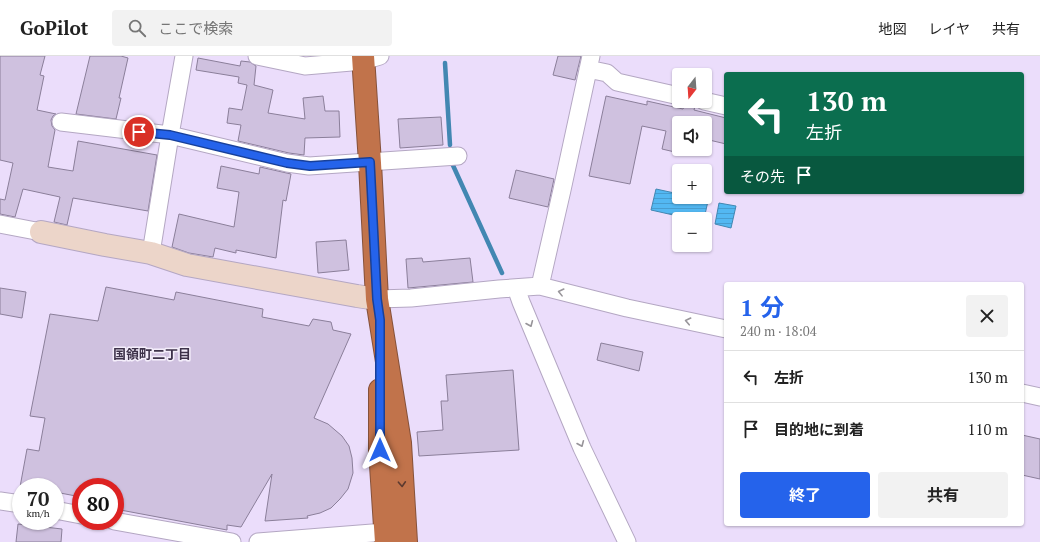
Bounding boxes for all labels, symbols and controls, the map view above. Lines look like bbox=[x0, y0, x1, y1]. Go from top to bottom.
search box bbox=[112, 10, 392, 46]
text: GoPilot bbox=[20, 15, 88, 40]
icon: search bbox=[126, 17, 148, 39]
text: ここで検索 bbox=[158, 18, 233, 38]
text: 地図 bbox=[878, 19, 906, 38]
text: レイヤ bbox=[928, 19, 970, 38]
text: 共有 bbox=[992, 19, 1020, 38]
north arrow bbox=[672, 68, 712, 108]
map controls bbox=[672, 68, 712, 252]
text: 130 m bbox=[806, 82, 887, 119]
icon: left bbox=[740, 88, 792, 140]
pin bbox=[122, 115, 156, 149]
button: sound bbox=[672, 116, 712, 156]
text: 左折 bbox=[806, 120, 842, 144]
icon: arrive bbox=[128, 121, 150, 143]
button: + bbox=[672, 164, 712, 204]
icon: arrive bbox=[793, 164, 815, 186]
text: その先 bbox=[740, 166, 785, 186]
button: − bbox=[672, 212, 712, 252]
one-way arrow bbox=[558, 288, 564, 296]
text: 1 分 bbox=[740, 291, 784, 323]
button: close bbox=[966, 295, 1008, 337]
one-way arrow bbox=[685, 317, 691, 325]
one-way arrow bbox=[525, 320, 533, 328]
text: 240 m · 18:04 bbox=[740, 322, 817, 340]
district label: 国領町二丁目 bbox=[113, 345, 191, 363]
icon: left bbox=[740, 366, 762, 388]
text: 左折 bbox=[774, 367, 804, 387]
text: 130 m bbox=[967, 367, 1008, 387]
icon: arrive bbox=[740, 418, 762, 440]
text: 目的地に到着 bbox=[774, 419, 864, 439]
text: 110 m bbox=[967, 419, 1008, 439]
position arrow bbox=[359, 429, 401, 471]
one-way arrow bbox=[576, 441, 584, 448]
button: 終了 bbox=[740, 472, 870, 518]
button: 共有 bbox=[878, 472, 1008, 518]
speed limit sign: 80 bbox=[72, 478, 124, 530]
one-way arrow bbox=[398, 481, 407, 487]
text: 70 bbox=[27, 485, 49, 512]
text: km/h bbox=[26, 507, 50, 520]

